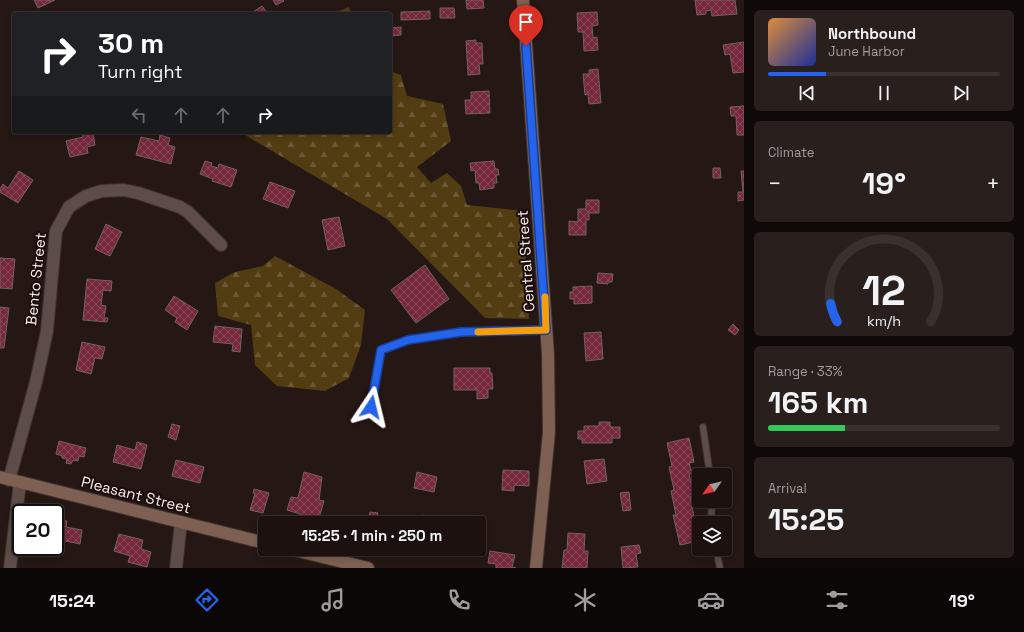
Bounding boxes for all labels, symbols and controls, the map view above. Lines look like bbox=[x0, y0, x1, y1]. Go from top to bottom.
pin bbox=[509, 5, 543, 46]
icon: arrive bbox=[515, 11, 537, 33]
text: Northbound bbox=[828, 24, 916, 43]
text: 30 m bbox=[98, 25, 164, 61]
icon: right bbox=[32, 28, 84, 80]
text: June Harbor bbox=[828, 43, 905, 60]
text: Turn right bbox=[98, 60, 182, 83]
icon: previous bbox=[796, 82, 818, 104]
icon: pause bbox=[873, 82, 895, 104]
icon: next bbox=[950, 82, 972, 104]
icon: left bbox=[128, 104, 150, 126]
icon: ahead bbox=[170, 104, 192, 126]
icon: ahead bbox=[212, 104, 234, 126]
icon: right bbox=[254, 104, 276, 126]
text: Climate bbox=[768, 144, 814, 161]
text: 19° bbox=[862, 164, 906, 203]
text: − bbox=[768, 169, 782, 197]
text: + bbox=[986, 169, 1000, 197]
street label: Central Street bbox=[512, 210, 539, 312]
street label: Bento Street bbox=[21, 231, 50, 326]
text: 12 bbox=[862, 264, 906, 317]
text: km/h bbox=[867, 312, 901, 330]
text: Range · 33% bbox=[768, 363, 843, 380]
text: 165 km bbox=[768, 383, 868, 422]
position arrow bbox=[350, 386, 392, 428]
north arrow bbox=[692, 468, 732, 508]
map controls bbox=[692, 468, 732, 556]
street label: Pleasant Street bbox=[79, 472, 193, 517]
text: Arrival bbox=[768, 480, 807, 497]
text: 15:25 bbox=[768, 500, 844, 539]
speed limit sign: 20 bbox=[12, 504, 64, 556]
button: layers bbox=[692, 516, 732, 556]
text: 15:25 · 1 min · 250 m bbox=[302, 526, 442, 545]
icon: directions bbox=[193, 586, 221, 614]
icon: music bbox=[319, 586, 347, 614]
icon: phone bbox=[445, 586, 473, 614]
icon: climate bbox=[571, 586, 599, 614]
icon: car bbox=[697, 586, 725, 614]
icon: filters bbox=[823, 586, 851, 614]
text: 15:24 bbox=[49, 589, 95, 612]
text: 19° bbox=[949, 589, 975, 612]

